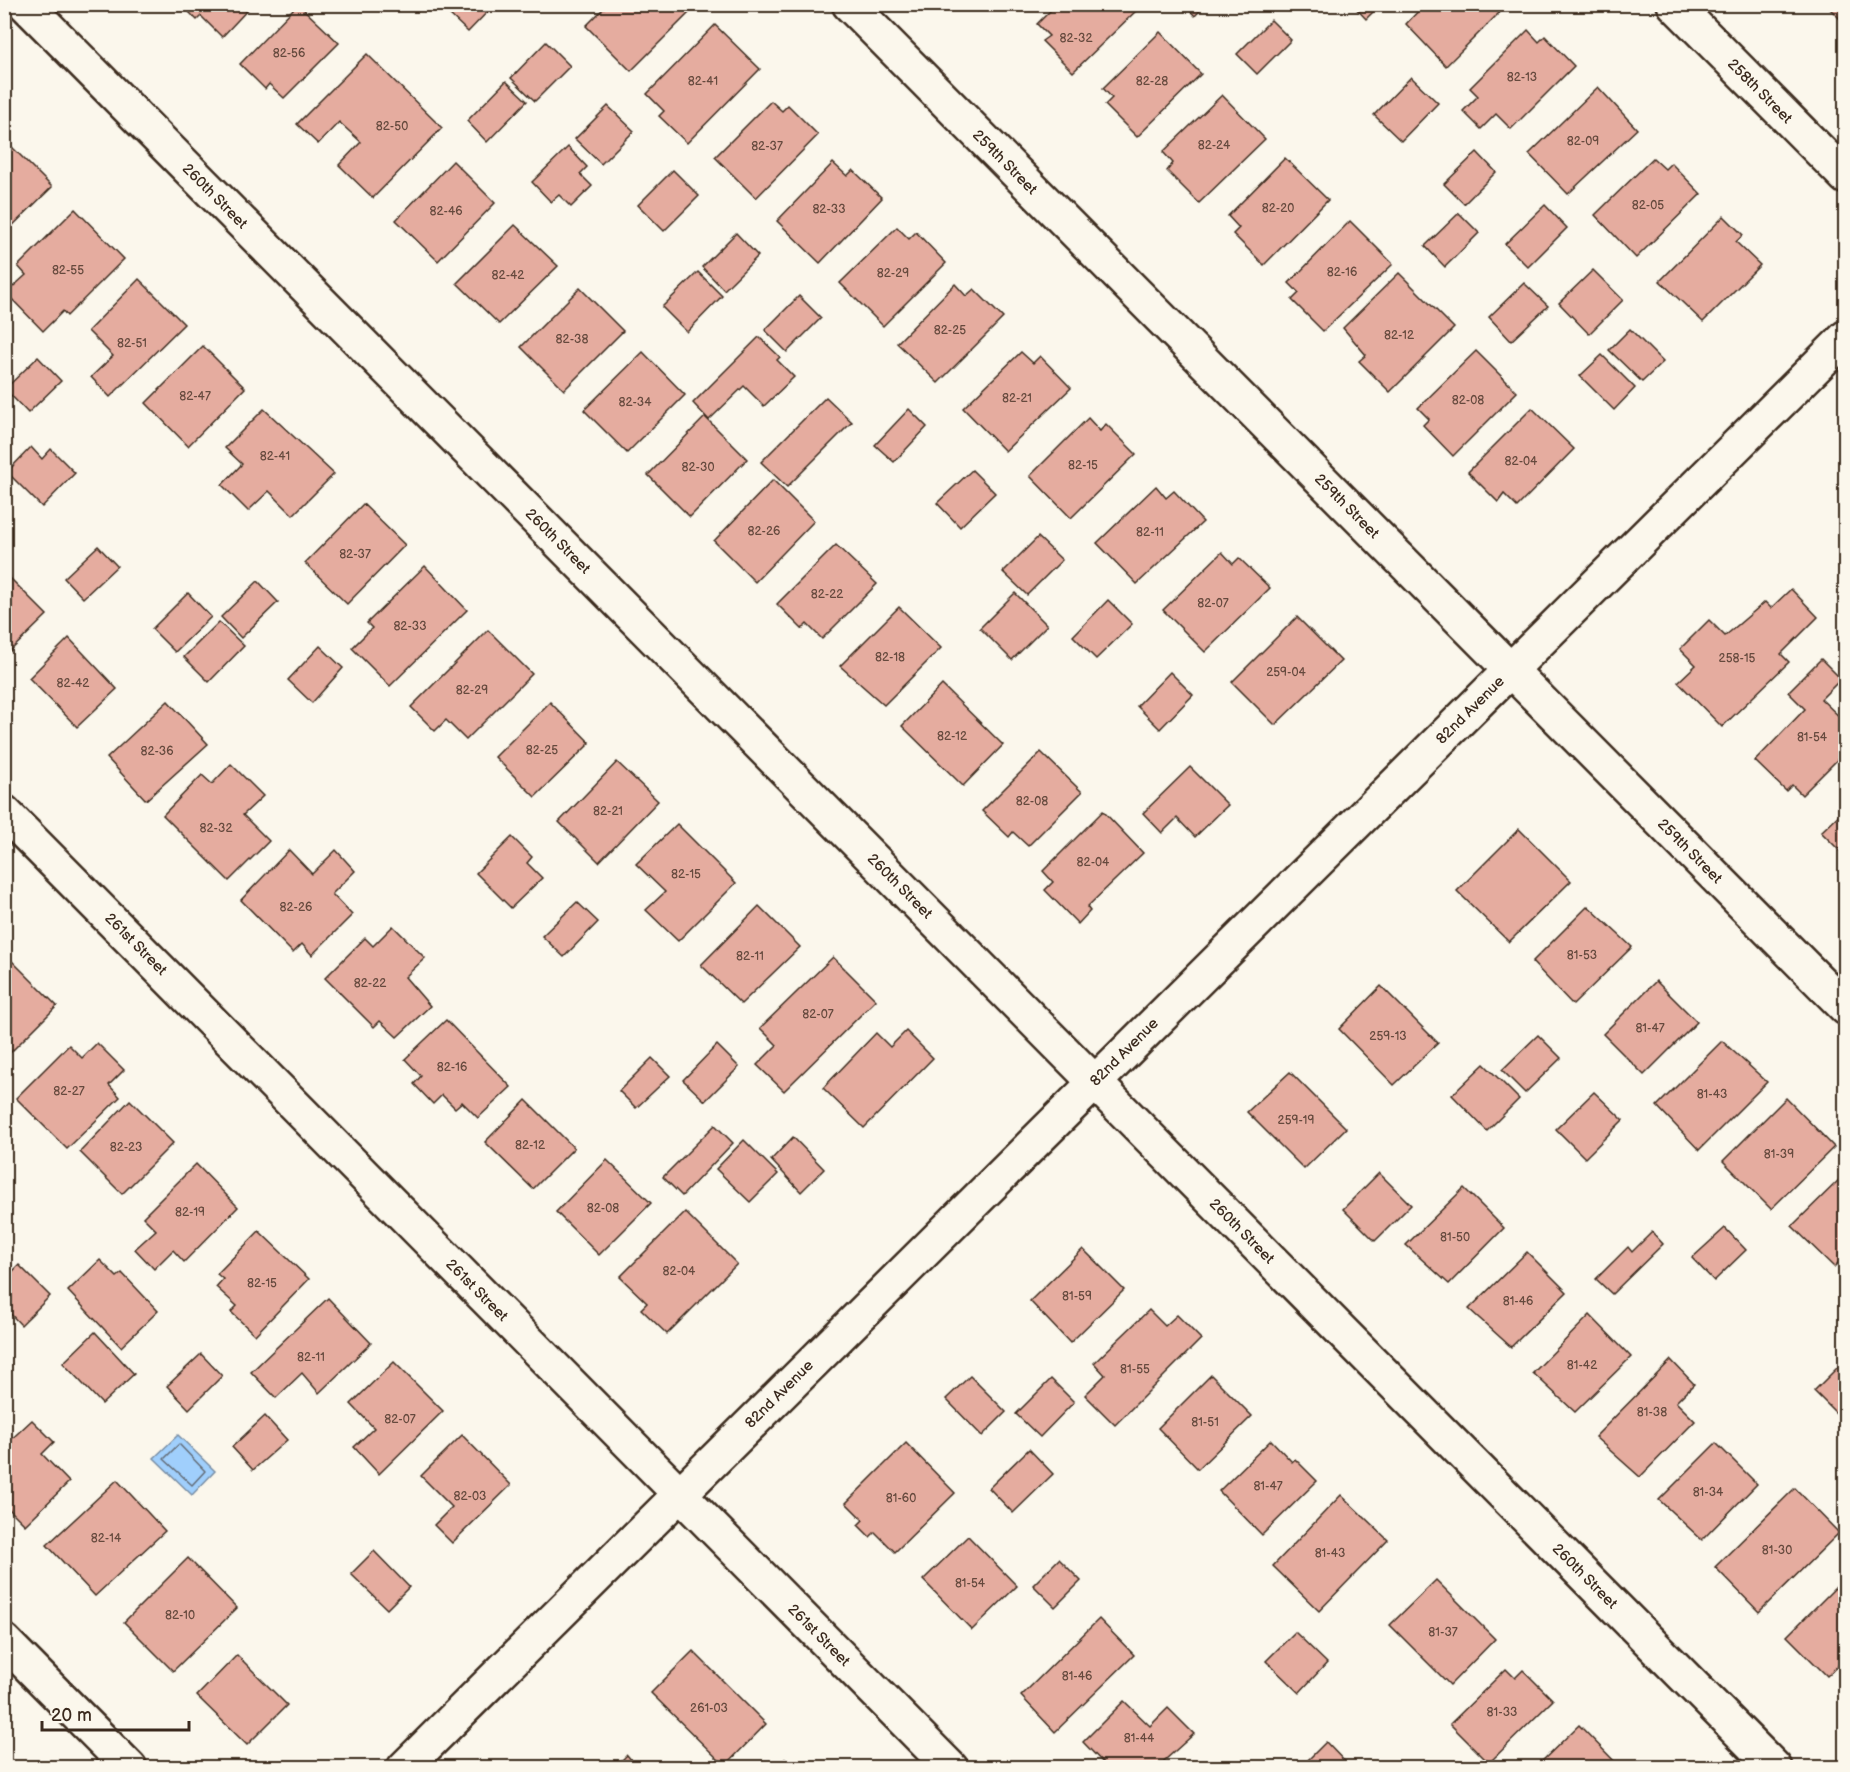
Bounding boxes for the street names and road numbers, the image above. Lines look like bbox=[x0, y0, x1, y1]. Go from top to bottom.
street label: 258th Street bbox=[1723, 55, 1796, 128]
street label: 259th Street bbox=[968, 126, 1041, 199]
street label: 260th Street bbox=[178, 160, 252, 233]
street label: 259th Street bbox=[1310, 470, 1383, 543]
street label: 260th Street bbox=[521, 505, 595, 578]
street label: 82nd Avenue bbox=[1432, 672, 1509, 749]
street label: 259th Street bbox=[1653, 815, 1726, 888]
street label: 260th Street bbox=[863, 850, 937, 923]
street label: 261st Street bbox=[100, 909, 171, 980]
street label: 82nd Avenue bbox=[1086, 1014, 1163, 1091]
street label: 260th Street bbox=[1205, 1195, 1279, 1268]
street label: 261st Street bbox=[441, 1255, 512, 1326]
street label: 82nd Avenue bbox=[741, 1356, 818, 1433]
street label: 260th Street bbox=[1548, 1540, 1622, 1613]
street label: 261st Street bbox=[783, 1600, 854, 1671]

